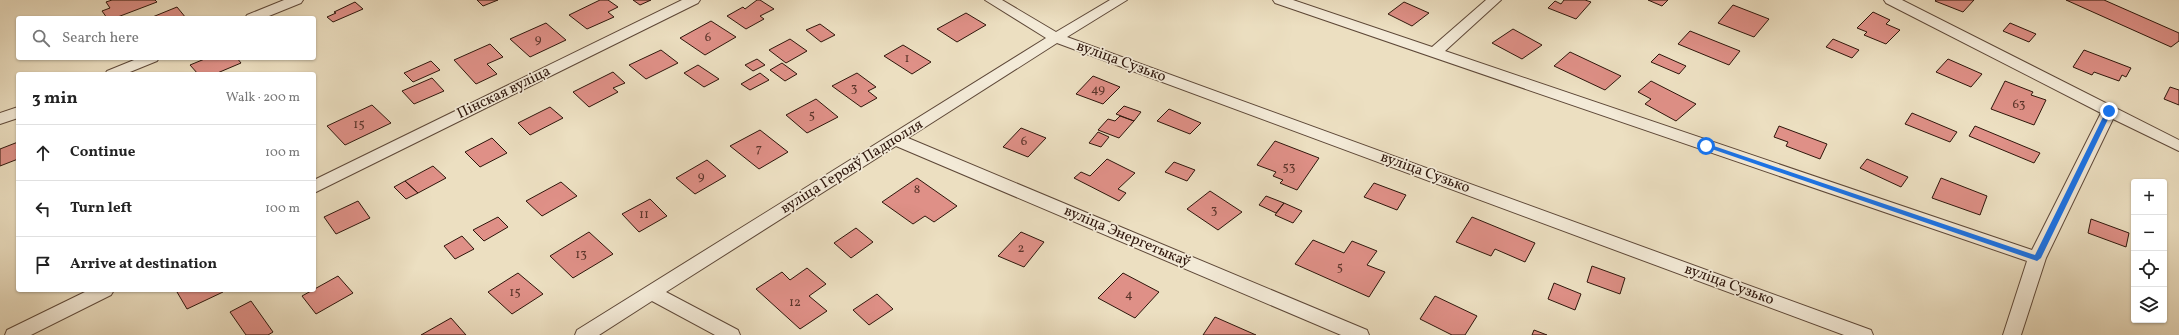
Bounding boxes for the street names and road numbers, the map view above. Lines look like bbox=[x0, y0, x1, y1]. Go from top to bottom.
street label: вуліца Сузько bbox=[1073, 36, 1169, 88]
street label: Пінская вуліца bbox=[454, 61, 554, 125]
street label: вуліца Герояў Падполля bbox=[777, 114, 927, 219]
street label: вуліца Сузько bbox=[1377, 147, 1473, 199]
street label: вуліца Энергетыкаў bbox=[1060, 201, 1194, 273]
street label: вуліца Сузько bbox=[1681, 259, 1777, 311]

